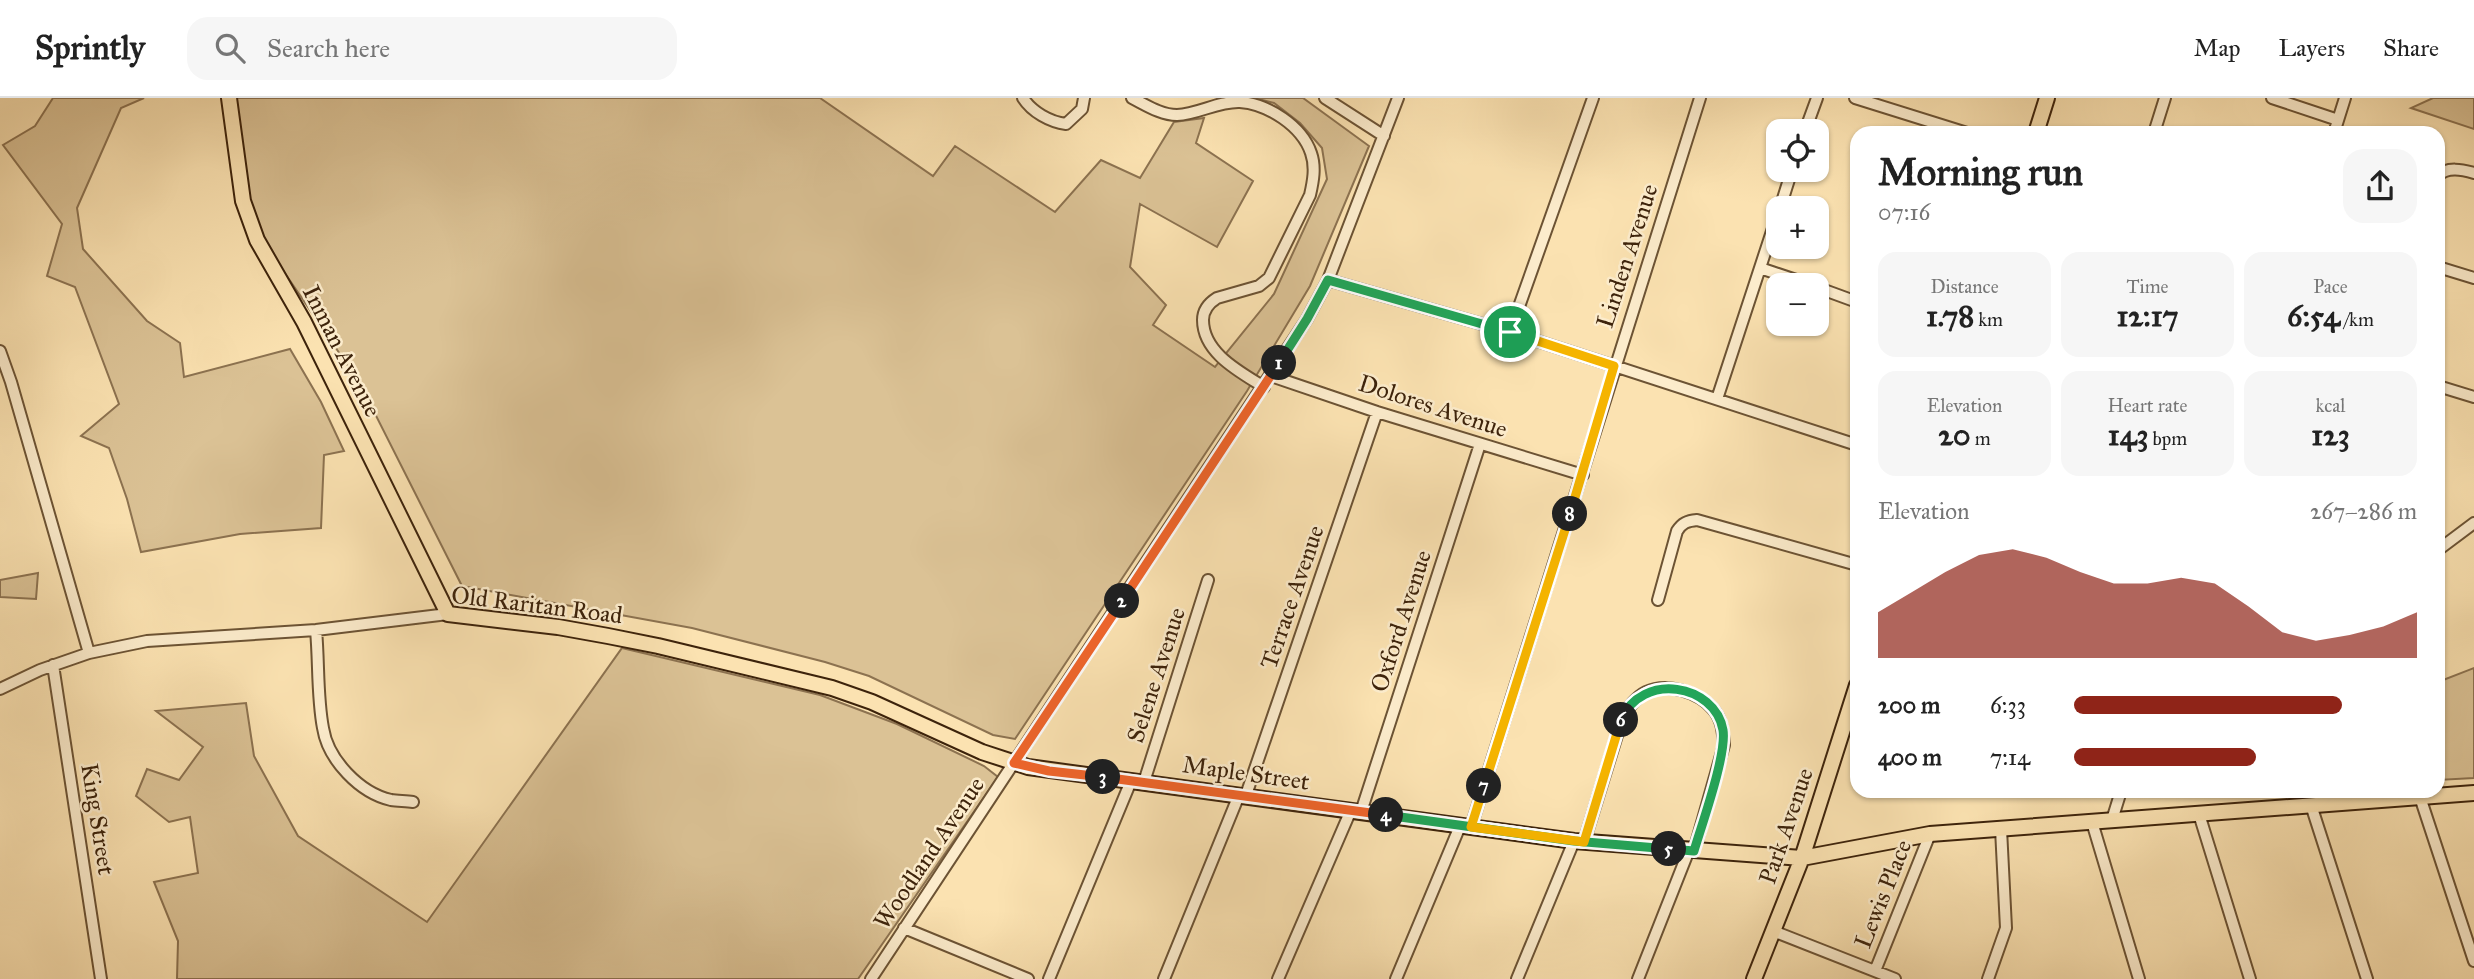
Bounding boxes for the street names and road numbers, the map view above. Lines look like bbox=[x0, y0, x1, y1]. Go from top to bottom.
street label: Linden Avenue bbox=[1590, 180, 1664, 332]
street label: Inman Avenue bbox=[296, 280, 388, 422]
street label: Dolores Avenue bbox=[1355, 368, 1511, 444]
street label: Terrace Avenue bbox=[1253, 521, 1331, 673]
street label: Oxford Avenue bbox=[1364, 546, 1438, 696]
street label: Old Raritan Road bbox=[450, 580, 624, 630]
street label: Selene Avenue bbox=[1120, 604, 1192, 746]
street label: Maple Street bbox=[1181, 749, 1312, 797]
street label: King Street bbox=[74, 761, 122, 877]
street label: Park Avenue bbox=[1752, 764, 1820, 888]
street label: Woodland Avenue bbox=[867, 771, 991, 935]
street label: Lewis Place bbox=[1848, 835, 1918, 953]

